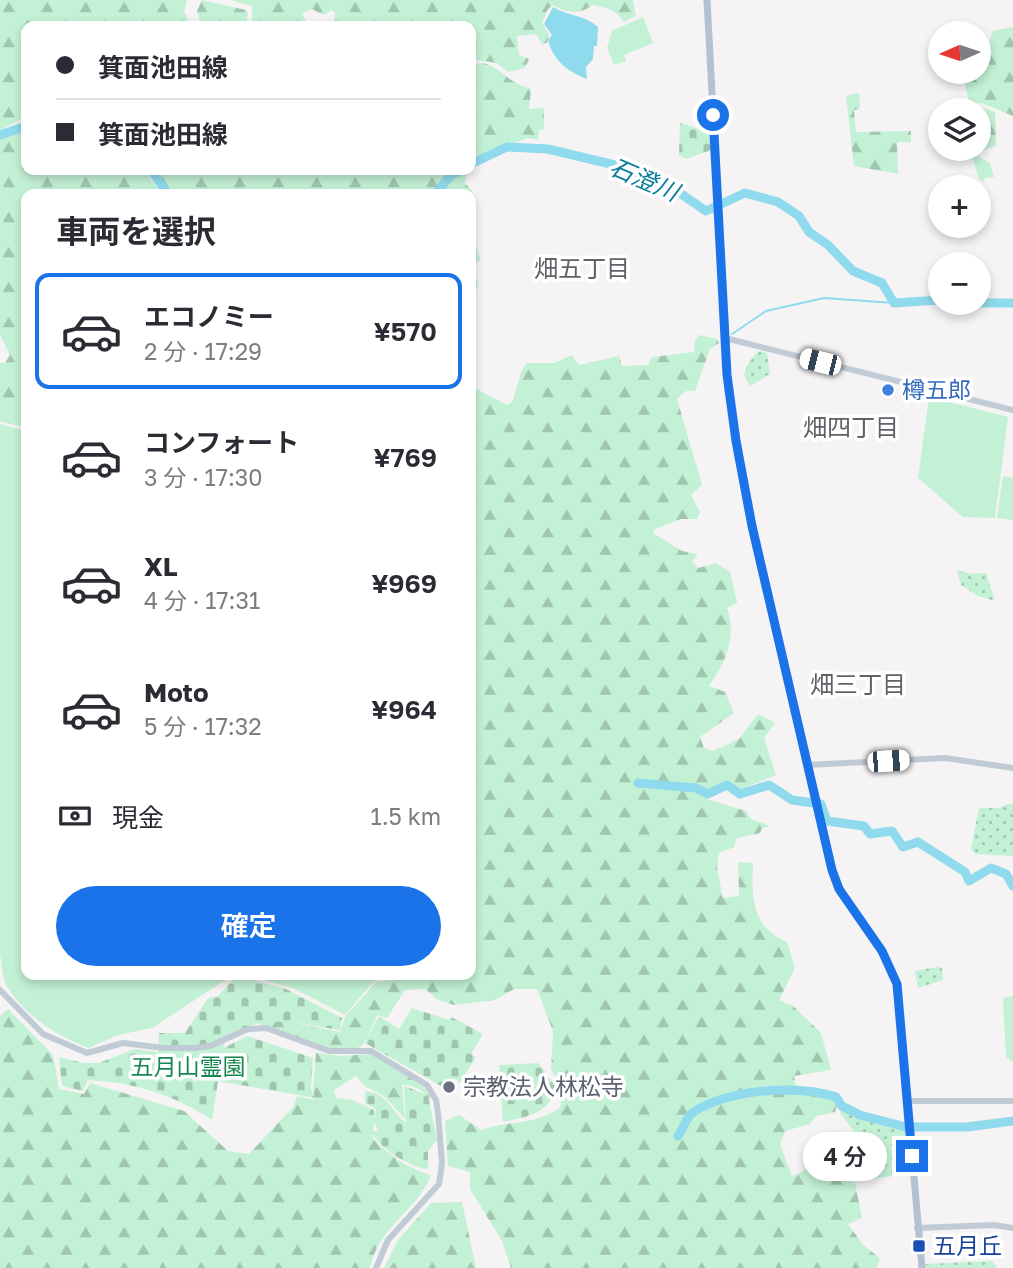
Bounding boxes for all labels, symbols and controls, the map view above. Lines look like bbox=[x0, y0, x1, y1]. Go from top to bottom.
north arrow bbox=[928, 21, 990, 84]
map controls bbox=[928, 21, 991, 315]
text: 箕面池田線 bbox=[98, 52, 228, 83]
button: layers bbox=[928, 98, 991, 161]
route start bbox=[697, 99, 729, 131]
text: 箕面池田線 bbox=[98, 119, 228, 150]
water label: 石澄川 bbox=[606, 151, 686, 207]
button: + bbox=[928, 175, 991, 238]
text: 車両を選択 bbox=[56, 212, 216, 250]
button: − bbox=[928, 252, 991, 315]
district label: 畑五丁目 bbox=[534, 253, 630, 282]
icon: car bbox=[60, 300, 123, 363]
text: エコノミー bbox=[144, 301, 274, 332]
text: ¥570 bbox=[374, 316, 437, 347]
text: 2 分 · 17:29 bbox=[144, 337, 262, 365]
car bbox=[798, 347, 843, 377]
place label: 樽五郎 bbox=[902, 375, 971, 403]
marker: 樽五郎 bbox=[880, 382, 896, 398]
district label: 畑四丁目 bbox=[803, 412, 899, 441]
icon: car bbox=[60, 426, 123, 489]
text: コンフォート bbox=[144, 427, 299, 458]
text: ¥769 bbox=[374, 442, 437, 473]
text: 3 分 · 17:30 bbox=[144, 463, 263, 491]
text: XL bbox=[144, 551, 178, 582]
icon: car bbox=[60, 552, 123, 615]
text: ¥969 bbox=[371, 568, 437, 599]
text: 4 分 · 17:31 bbox=[144, 586, 260, 614]
district label: 畑三丁目 bbox=[810, 669, 906, 698]
text: Moto bbox=[144, 677, 209, 708]
icon: car bbox=[60, 678, 123, 741]
text: ¥964 bbox=[371, 694, 437, 725]
text: 5 分 · 17:32 bbox=[144, 712, 262, 740]
car bbox=[867, 749, 910, 773]
icon: cash bbox=[56, 797, 94, 835]
text: 現金 bbox=[112, 802, 164, 833]
text: 1.5 km bbox=[371, 802, 441, 830]
button: 確定 bbox=[56, 886, 441, 966]
park label: 五月山霊園 bbox=[131, 1052, 246, 1080]
place label: 宗教法人林松寺 bbox=[463, 1072, 624, 1100]
marker: 宗教法人林松寺 bbox=[441, 1079, 457, 1095]
callout: 4 分 bbox=[804, 1132, 888, 1180]
route end bbox=[896, 1140, 928, 1172]
text: 4 分 bbox=[823, 1142, 867, 1170]
place label: 五月丘 bbox=[933, 1231, 1002, 1259]
marker: 五月丘 bbox=[911, 1238, 927, 1254]

